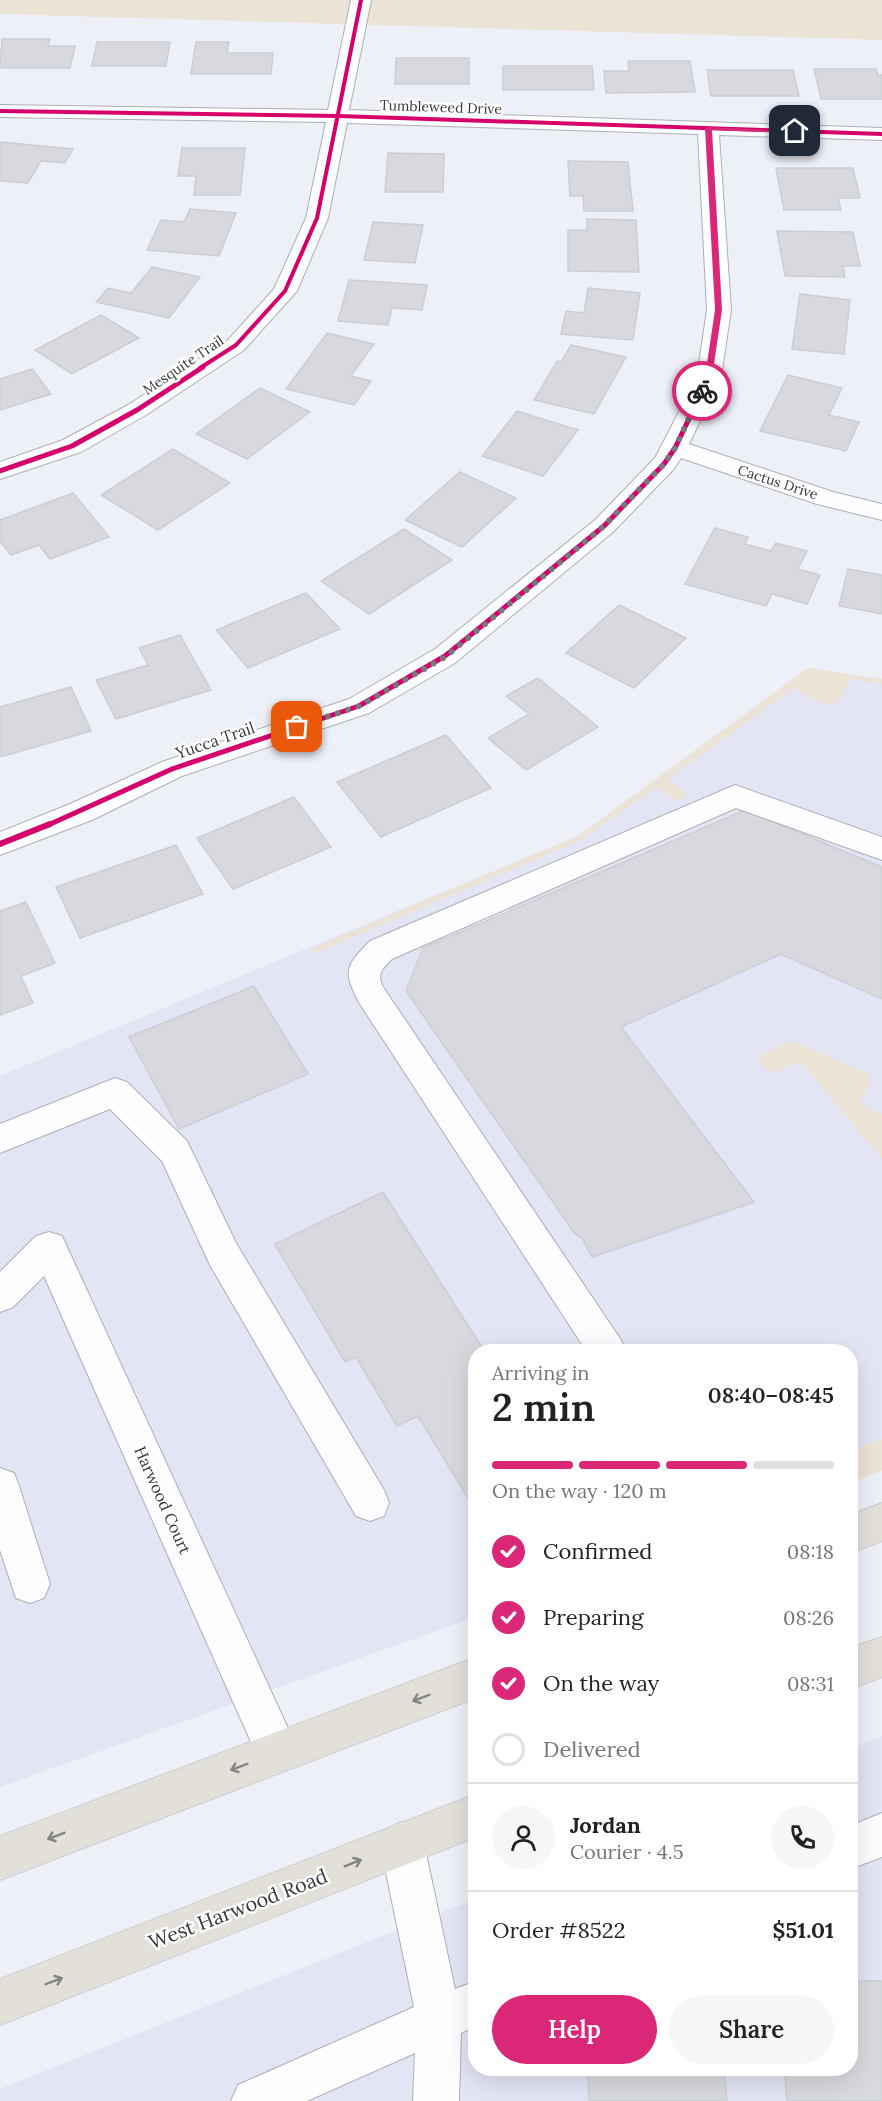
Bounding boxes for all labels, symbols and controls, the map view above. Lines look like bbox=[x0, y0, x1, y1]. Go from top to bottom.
street label: Tumbleweed Drive bbox=[380, 96, 503, 118]
pin bbox=[769, 105, 820, 156]
icon: home bbox=[778, 114, 811, 147]
street label: Mesquite Trail bbox=[139, 331, 227, 399]
courier bbox=[672, 361, 732, 421]
icon: bike bbox=[686, 375, 719, 408]
street label: Cactus Drive bbox=[736, 461, 821, 504]
pin bbox=[271, 701, 322, 752]
icon: bag bbox=[280, 710, 313, 743]
street label: Yucca Trail bbox=[172, 717, 257, 763]
text: Arriving in bbox=[492, 1360, 589, 1385]
text: 08:40–08:45 bbox=[708, 1381, 834, 1409]
text: 2 min bbox=[492, 1382, 595, 1432]
street label: Harwood Court bbox=[130, 1443, 196, 1558]
text: On the way · 120 m bbox=[492, 1478, 667, 1503]
icon: check bbox=[492, 1535, 525, 1568]
text: Confirmed bbox=[543, 1537, 652, 1565]
text: 08:18 bbox=[787, 1539, 834, 1564]
icon: check bbox=[492, 1601, 525, 1634]
text: Preparing bbox=[543, 1603, 643, 1631]
text: 08:26 bbox=[783, 1605, 834, 1630]
icon: check bbox=[492, 1667, 525, 1700]
text: On the way bbox=[543, 1669, 659, 1697]
text: 08:31 bbox=[787, 1671, 834, 1696]
one-way arrow bbox=[412, 1693, 431, 1704]
text: Delivered bbox=[543, 1735, 641, 1763]
one-way arrow bbox=[230, 1762, 248, 1773]
button: person bbox=[492, 1806, 555, 1869]
button: phone bbox=[771, 1806, 834, 1869]
text: Jordan bbox=[570, 1811, 641, 1839]
one-way arrow bbox=[48, 1832, 66, 1843]
text: Courier · 4.5 bbox=[570, 1839, 684, 1864]
one-way arrow bbox=[343, 1857, 362, 1868]
street label: West Harwood Road bbox=[145, 1863, 331, 1954]
text: Order #8522 bbox=[492, 1916, 625, 1944]
text: $51.01 bbox=[773, 1916, 834, 1944]
one-way arrow bbox=[45, 1974, 63, 1985]
button: Help bbox=[492, 1995, 657, 2064]
button: Share bbox=[669, 1995, 834, 2064]

